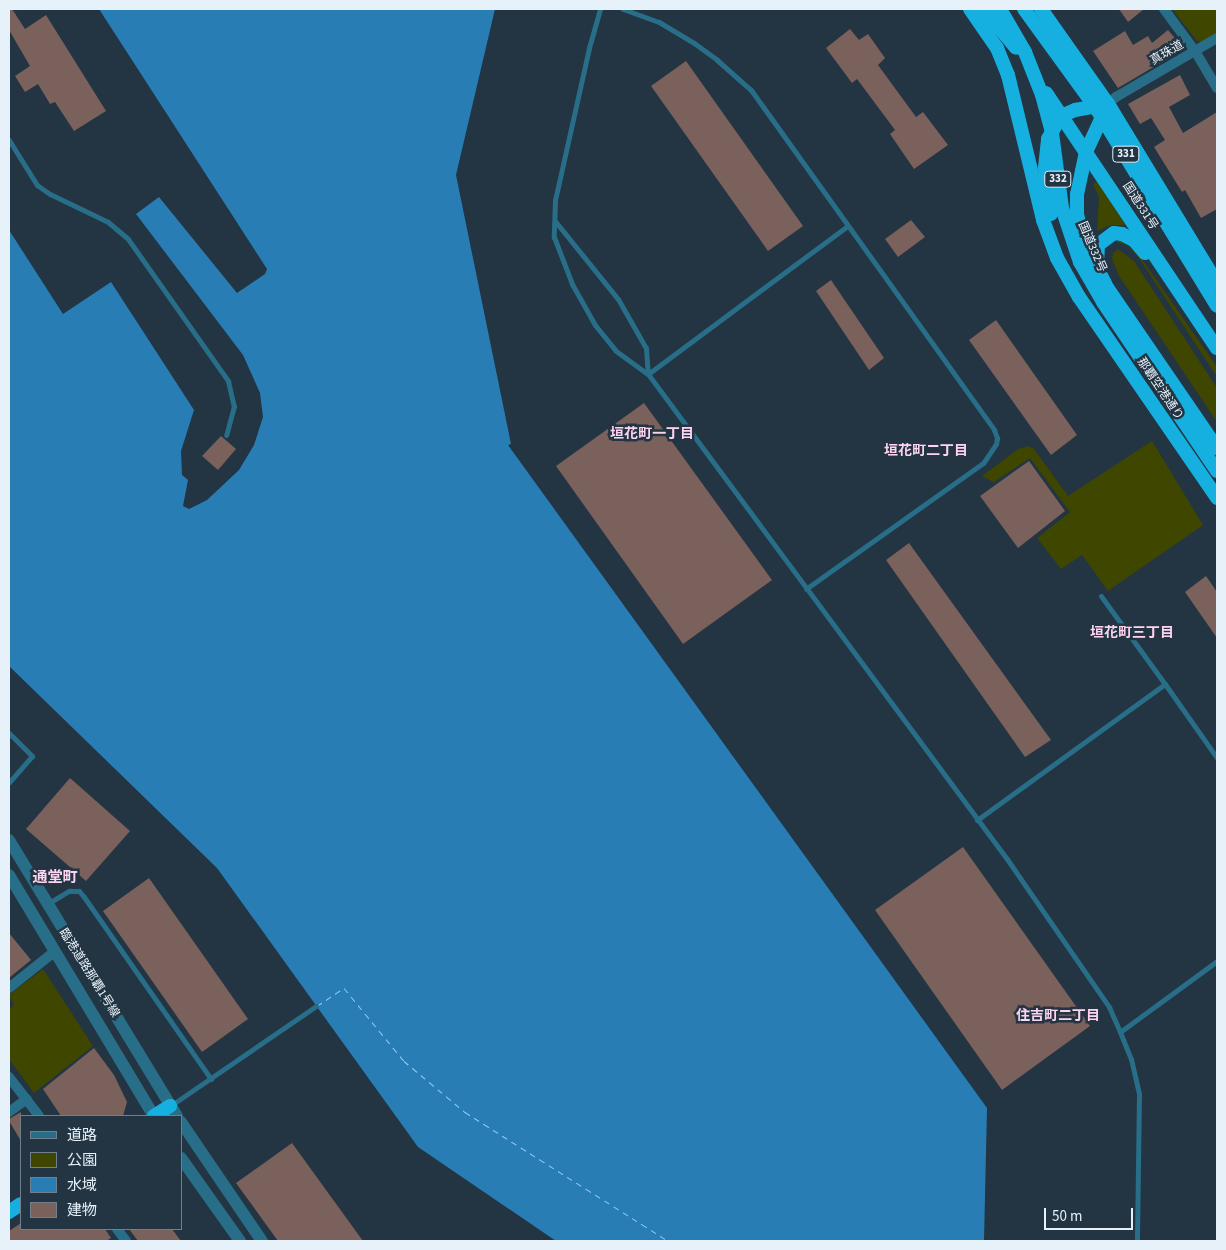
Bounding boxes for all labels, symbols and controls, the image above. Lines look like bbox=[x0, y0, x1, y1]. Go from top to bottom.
street label: 真珠道 bbox=[1148, 38, 1186, 68]
road number: 331 bbox=[1112, 146, 1140, 162]
road number: 332 bbox=[1044, 170, 1072, 188]
street label: 国道331号 bbox=[1119, 179, 1161, 233]
street label: 国道332号 bbox=[1075, 219, 1109, 275]
street label: 那覇空港通り bbox=[1134, 355, 1186, 423]
district label: 垣花町一丁目 bbox=[610, 426, 694, 442]
district label: 垣花町二丁目 bbox=[884, 443, 968, 459]
district label: 垣花町三丁目 bbox=[1090, 625, 1174, 641]
district label: 通堂町 bbox=[33, 869, 77, 887]
street label: 臨港道路那覇1号線 bbox=[56, 926, 122, 1020]
district label: 住吉町二丁目 bbox=[1016, 1008, 1100, 1024]
legend bbox=[20, 1115, 182, 1230]
text: 道路 bbox=[67, 1125, 97, 1146]
text: 公園 bbox=[67, 1150, 97, 1171]
text: 水域 bbox=[67, 1175, 97, 1196]
scale bar bbox=[1046, 1198, 1135, 1230]
text: 建物 bbox=[67, 1200, 97, 1221]
text: 50 m bbox=[1052, 1206, 1082, 1227]

